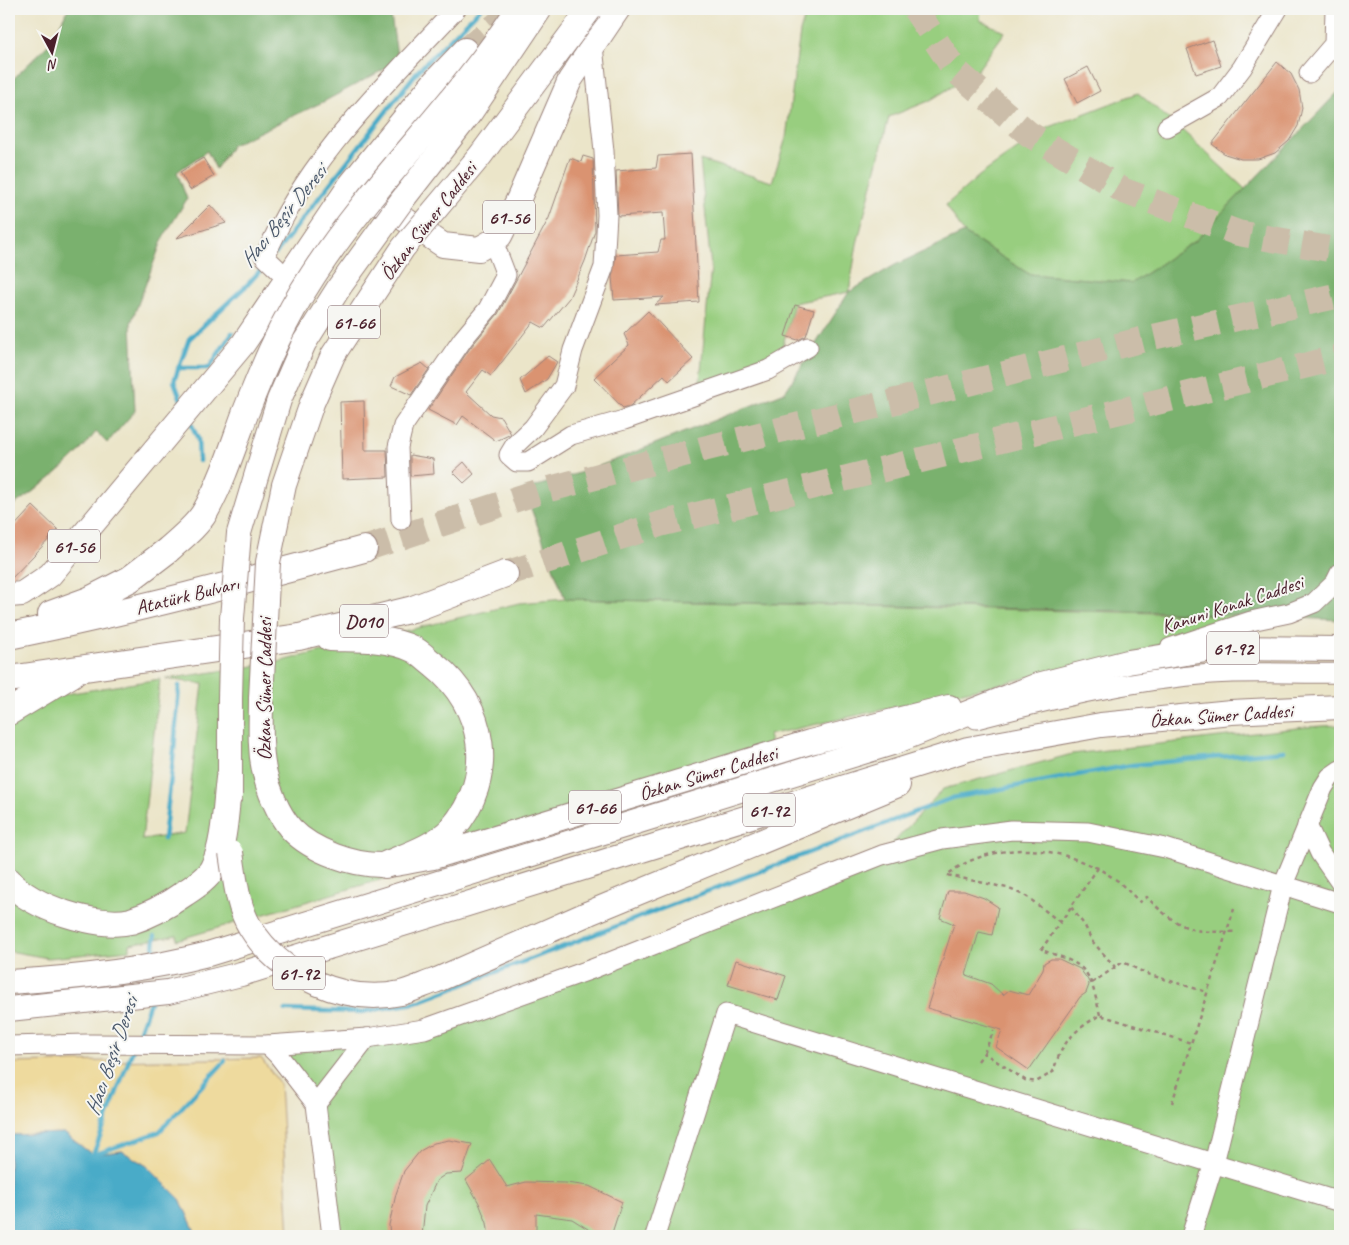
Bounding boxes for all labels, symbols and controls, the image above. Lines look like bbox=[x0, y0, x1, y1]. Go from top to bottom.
north arrow bbox=[28, 28, 78, 78]
text: N bbox=[46, 55, 59, 74]
street label: Özkan Sümer Caddesi bbox=[374, 155, 484, 285]
water label: Hacı Beşir Deresi bbox=[234, 156, 335, 272]
road number: 61-56 bbox=[483, 200, 535, 233]
road number: 61-66 bbox=[328, 306, 380, 338]
road number: 61-56 bbox=[48, 530, 100, 562]
street label: Kanuni Konak Caddesi bbox=[1158, 569, 1308, 639]
street label: Atatürk Bulvarı bbox=[133, 570, 243, 620]
road number: D010 bbox=[340, 604, 388, 638]
street label: Özkan Sümer Caddesi bbox=[252, 615, 277, 761]
road number: 61-92 bbox=[1207, 632, 1259, 664]
street label: Özkan Sümer Caddesi bbox=[1149, 698, 1296, 733]
street label: Özkan Sümer Caddesi bbox=[636, 740, 782, 806]
road number: 61-66 bbox=[569, 790, 621, 824]
road number: 61-92 bbox=[743, 794, 795, 826]
road number: 61-92 bbox=[273, 956, 325, 990]
water label: Hacı Beşir Deresi bbox=[79, 989, 145, 1119]

